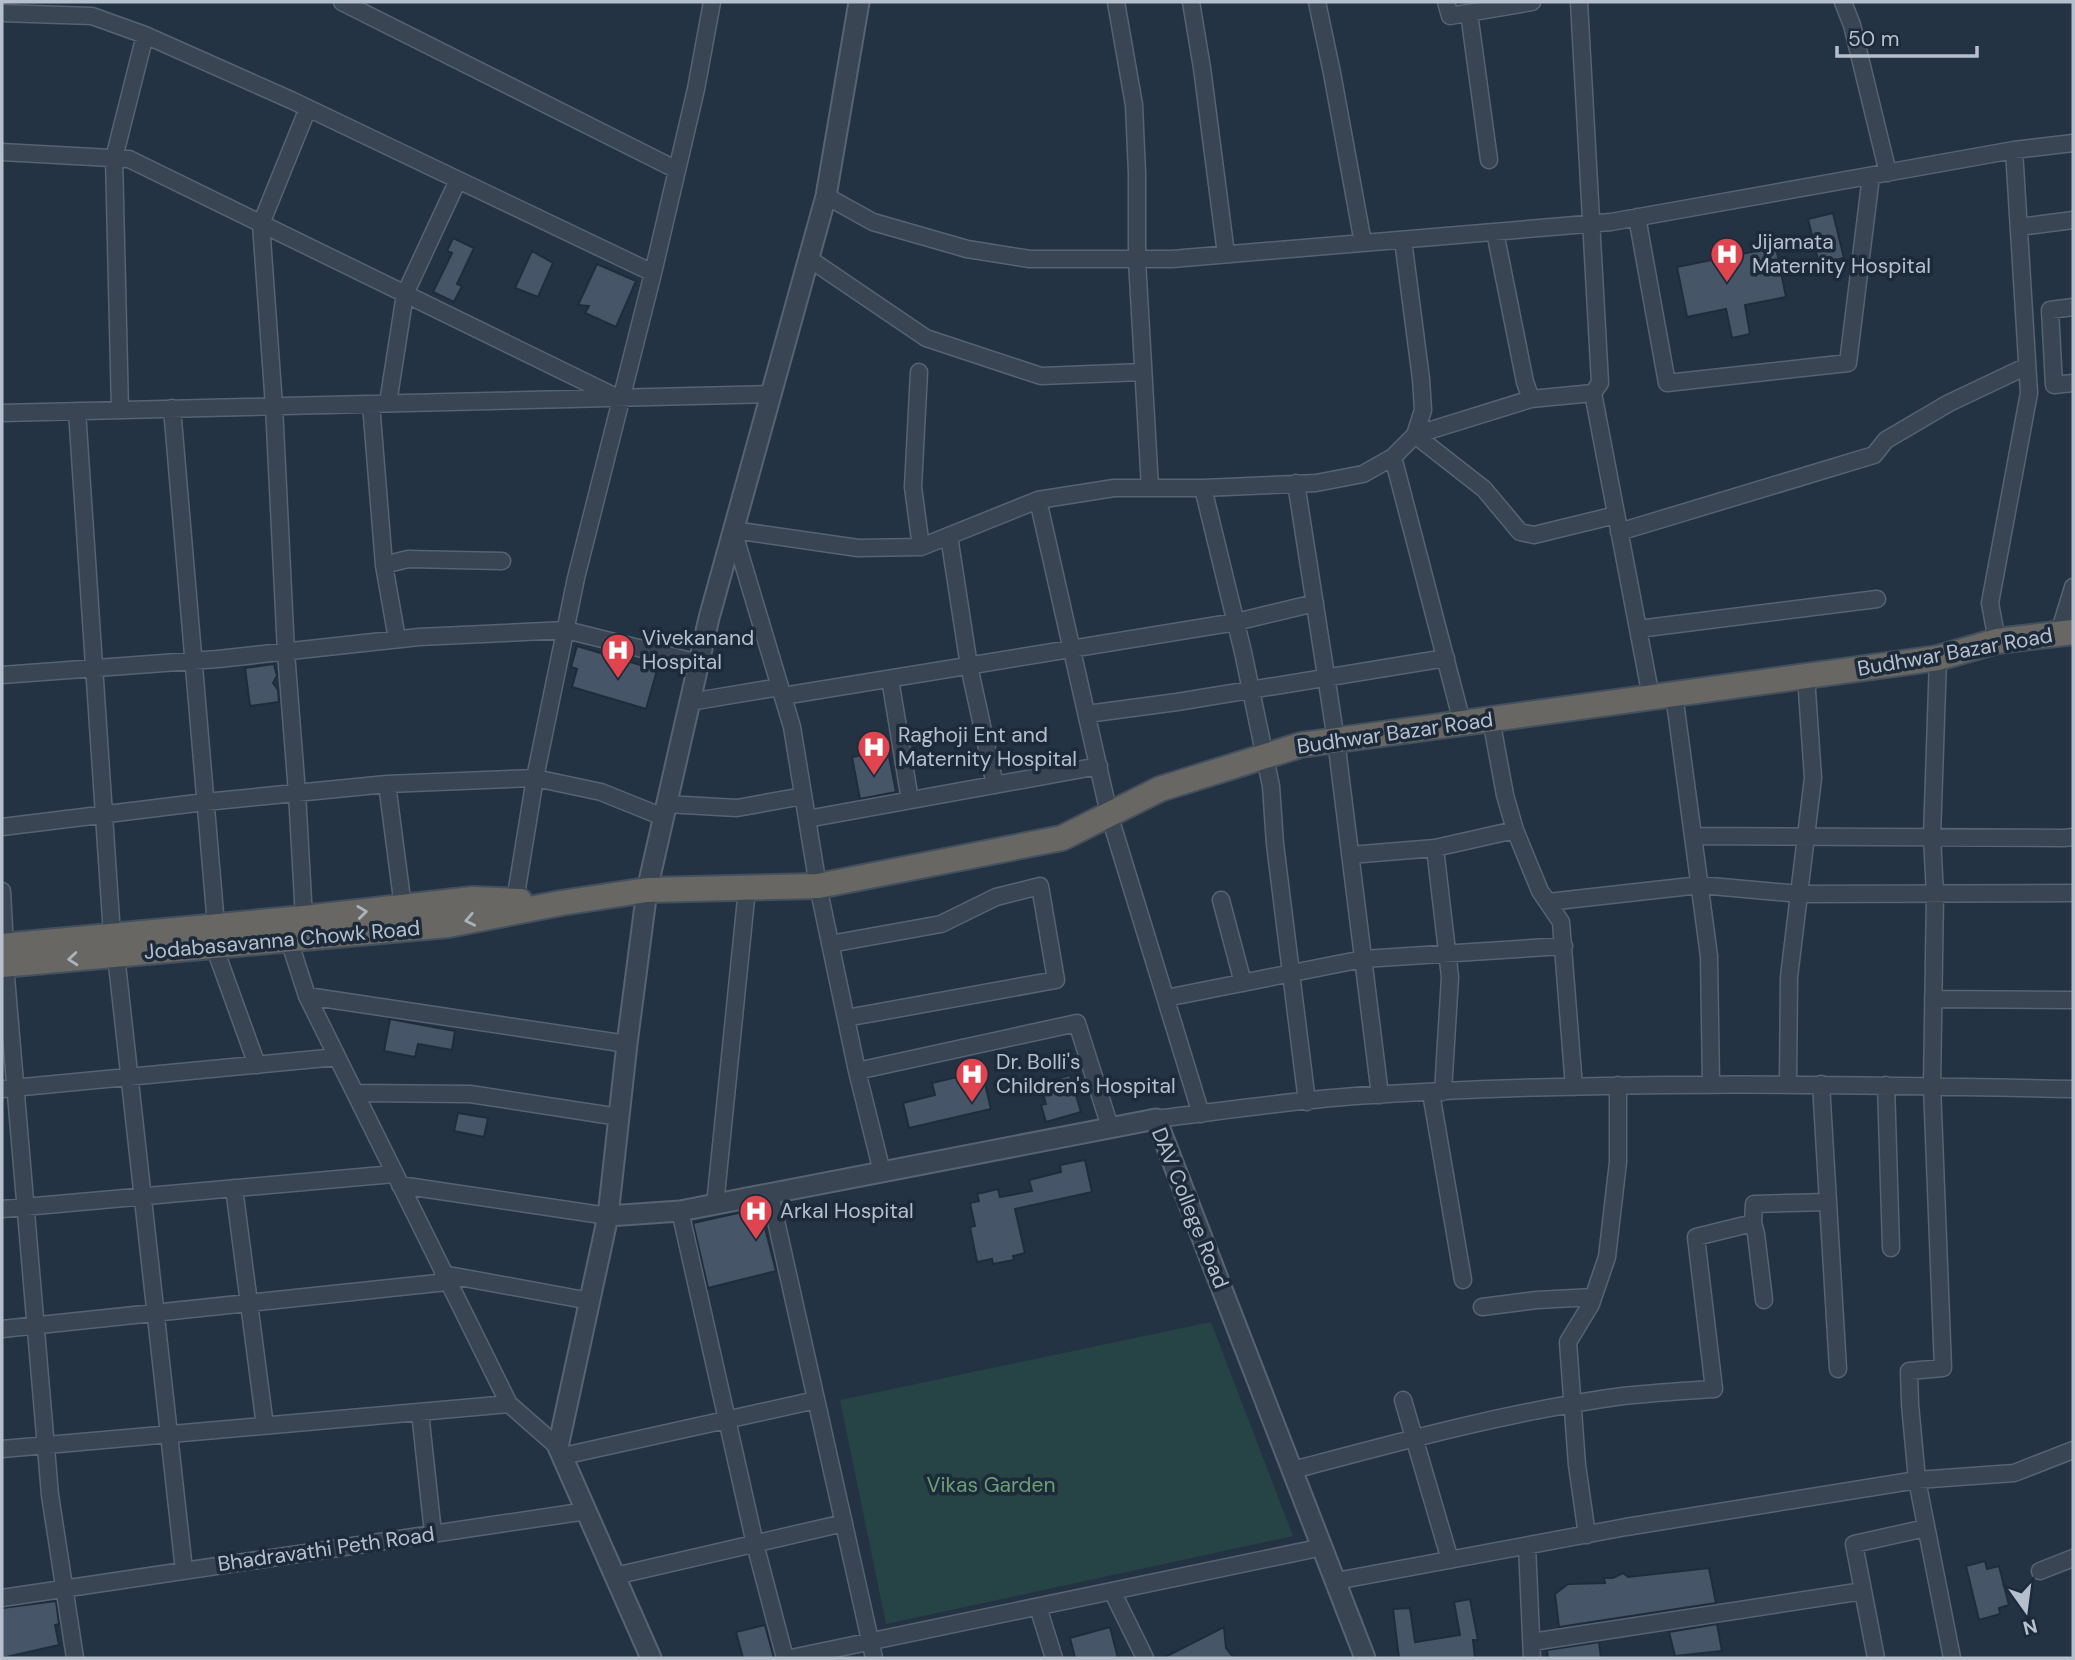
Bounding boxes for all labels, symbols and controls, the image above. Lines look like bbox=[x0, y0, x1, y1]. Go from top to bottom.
scale bar bbox=[1837, 14, 1977, 58]
text: 50 m bbox=[1848, 25, 1899, 53]
place label: Jijamata Maternity Hospital bbox=[1752, 228, 1931, 280]
hospital icon: Jijamata Maternity Hospital bbox=[1708, 235, 1746, 284]
street label: Budhwar Bazar Road bbox=[1855, 621, 2055, 683]
place label: Vivekanand Hospital bbox=[642, 624, 754, 676]
hospital icon: Vivekanand Hospital bbox=[599, 631, 637, 680]
street label: Budhwar Bazar Road bbox=[1295, 705, 1495, 761]
place label: Raghoji Ent and Maternity Hospital bbox=[898, 721, 1077, 773]
hospital icon: Raghoji Ent and Maternity Hospital bbox=[855, 728, 893, 777]
one-way arrow bbox=[356, 904, 368, 919]
one-way arrow bbox=[464, 912, 476, 927]
street label: Jodabasavanna Chowk Road bbox=[143, 914, 421, 966]
one-way arrow bbox=[67, 951, 78, 966]
place label: Dr. Bolli's Children's Hospital bbox=[996, 1048, 1176, 1100]
hospital icon: Dr. Bolli's Children's Hospital bbox=[953, 1055, 991, 1104]
street label: DAV College Road bbox=[1145, 1123, 1235, 1293]
hospital icon: Arkal Hospital bbox=[737, 1192, 775, 1241]
place label: Arkal Hospital bbox=[780, 1197, 914, 1225]
park label: Vikas Garden bbox=[926, 1471, 1056, 1499]
street label: Bhadravathi Peth Road bbox=[216, 1520, 436, 1578]
north arrow bbox=[1991, 1576, 2061, 1646]
text: N bbox=[2020, 1613, 2040, 1641]

